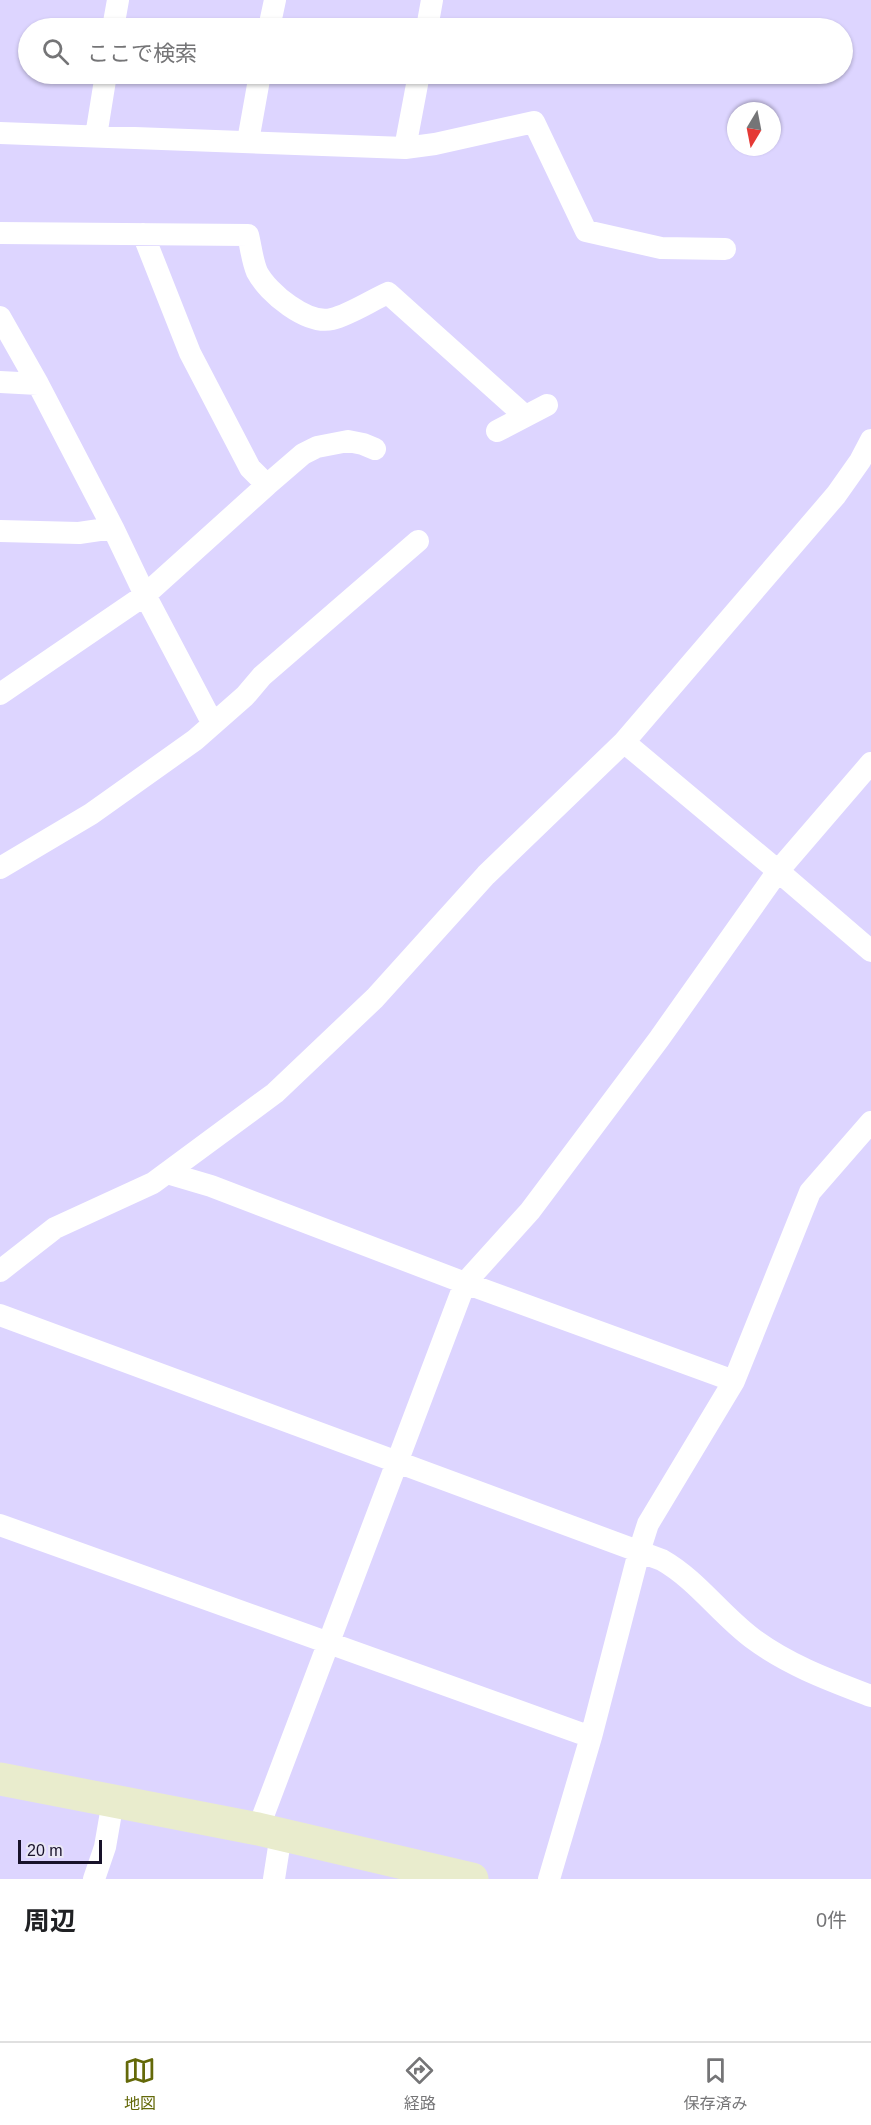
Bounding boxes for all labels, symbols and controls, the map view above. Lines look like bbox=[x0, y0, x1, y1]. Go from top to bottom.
search box bbox=[18, 18, 853, 84]
icon: search bbox=[39, 35, 72, 68]
text: ここで検索 bbox=[87, 41, 197, 66]
north arrow bbox=[727, 102, 781, 156]
scale bar bbox=[18, 1837, 102, 1864]
text: 20 m bbox=[27, 1842, 63, 1859]
text: 周辺 bbox=[24, 1906, 76, 1936]
text: 0件 bbox=[816, 1909, 847, 1931]
tab: 地図 bbox=[123, 2054, 156, 2114]
tab: 経路 bbox=[403, 2054, 436, 2114]
tab: 保存済み bbox=[683, 2054, 747, 2114]

